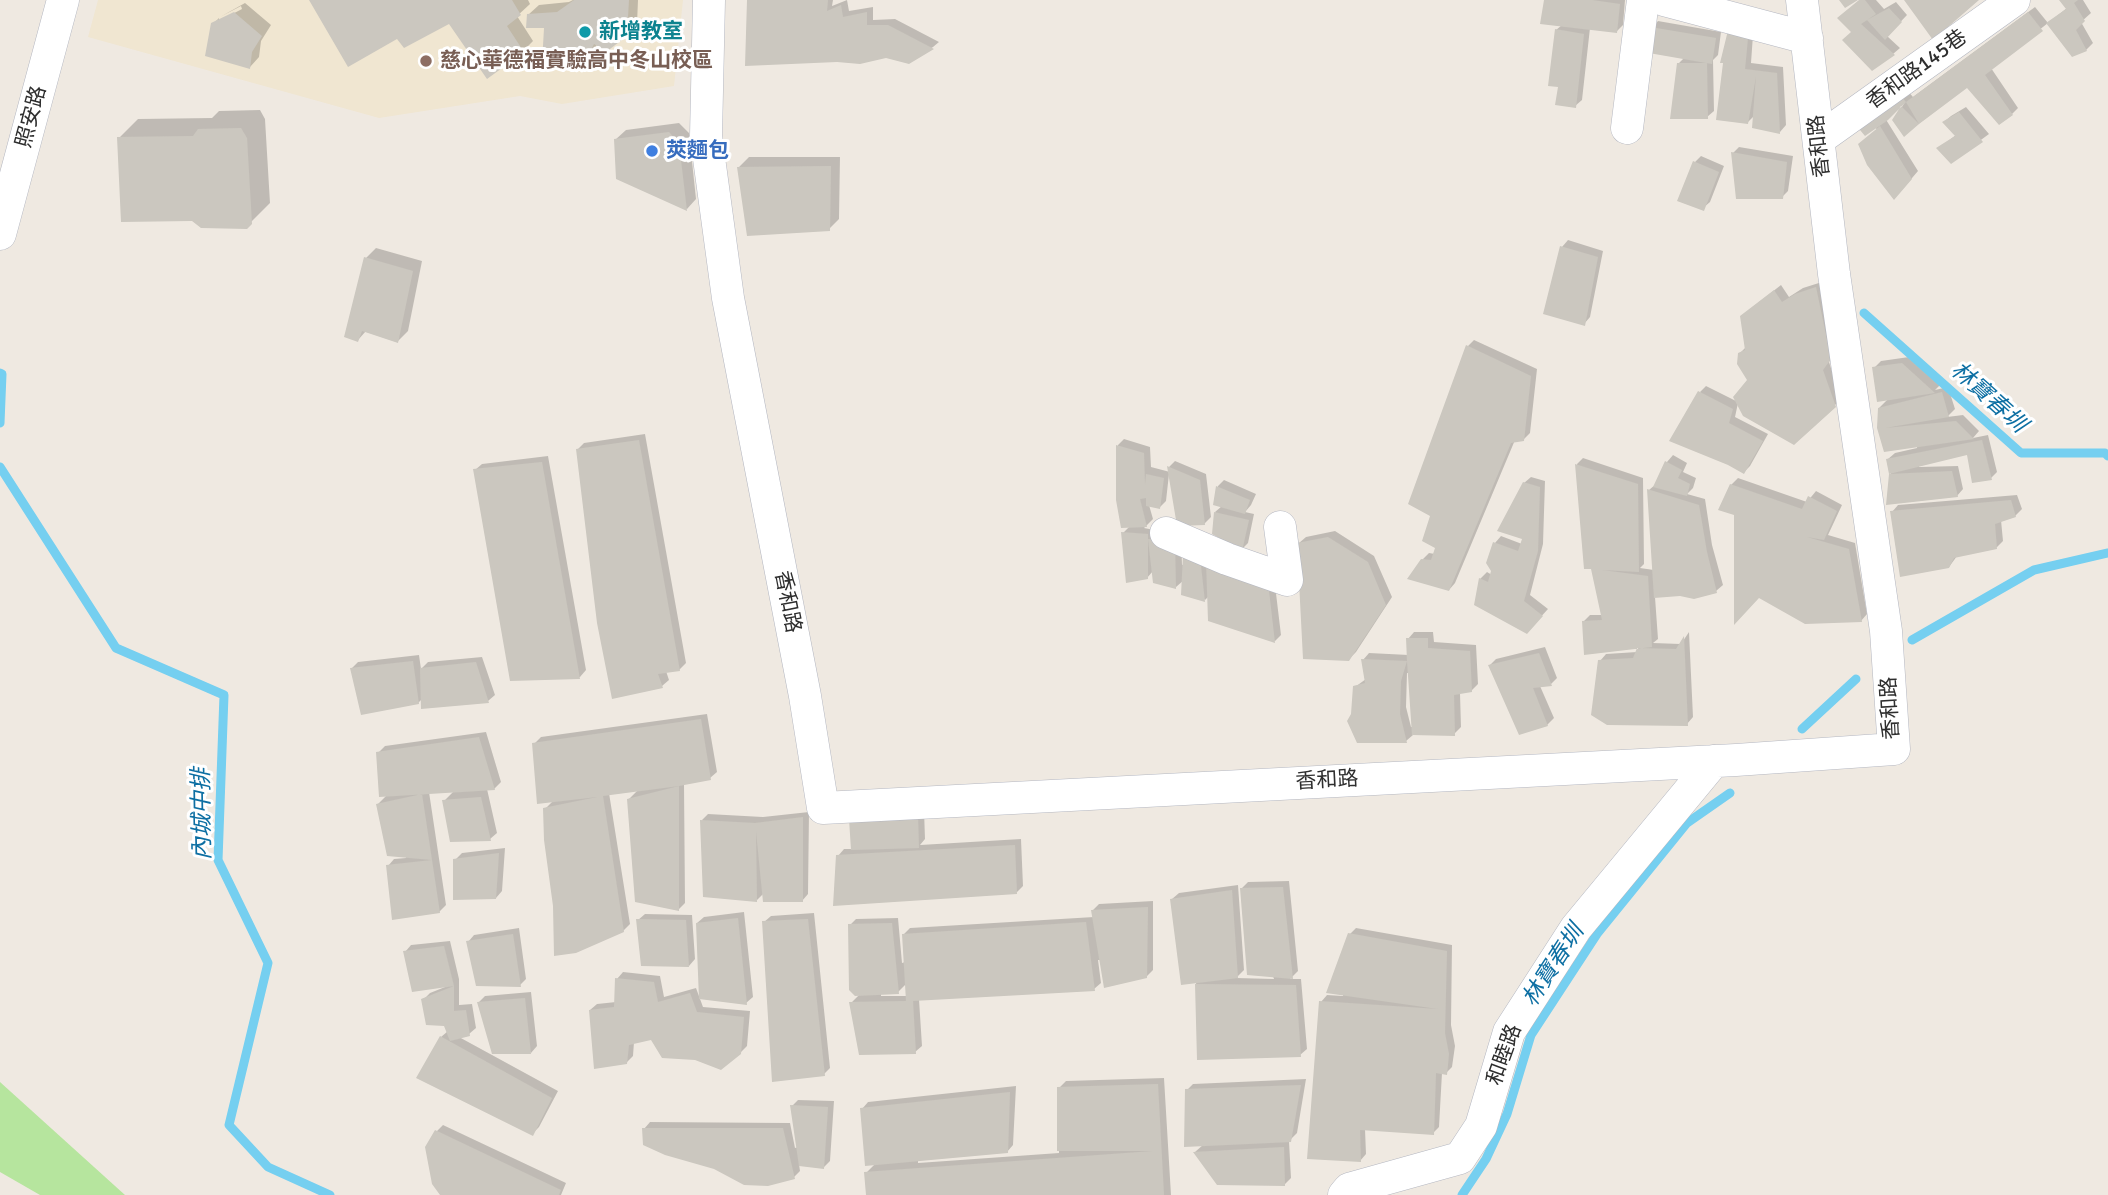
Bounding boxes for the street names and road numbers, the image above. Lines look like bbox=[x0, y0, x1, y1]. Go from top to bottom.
street label: 香和路145巷 bbox=[1862, 25, 1972, 115]
street label: 照安路 bbox=[12, 83, 52, 151]
street label: 香和路 bbox=[1804, 113, 1836, 179]
street label: 香和路 bbox=[769, 569, 805, 635]
street label: 香和路 bbox=[1877, 676, 1905, 740]
street label: 香和路 bbox=[1295, 767, 1359, 795]
street label: 和睦路 bbox=[1482, 1021, 1528, 1089]

